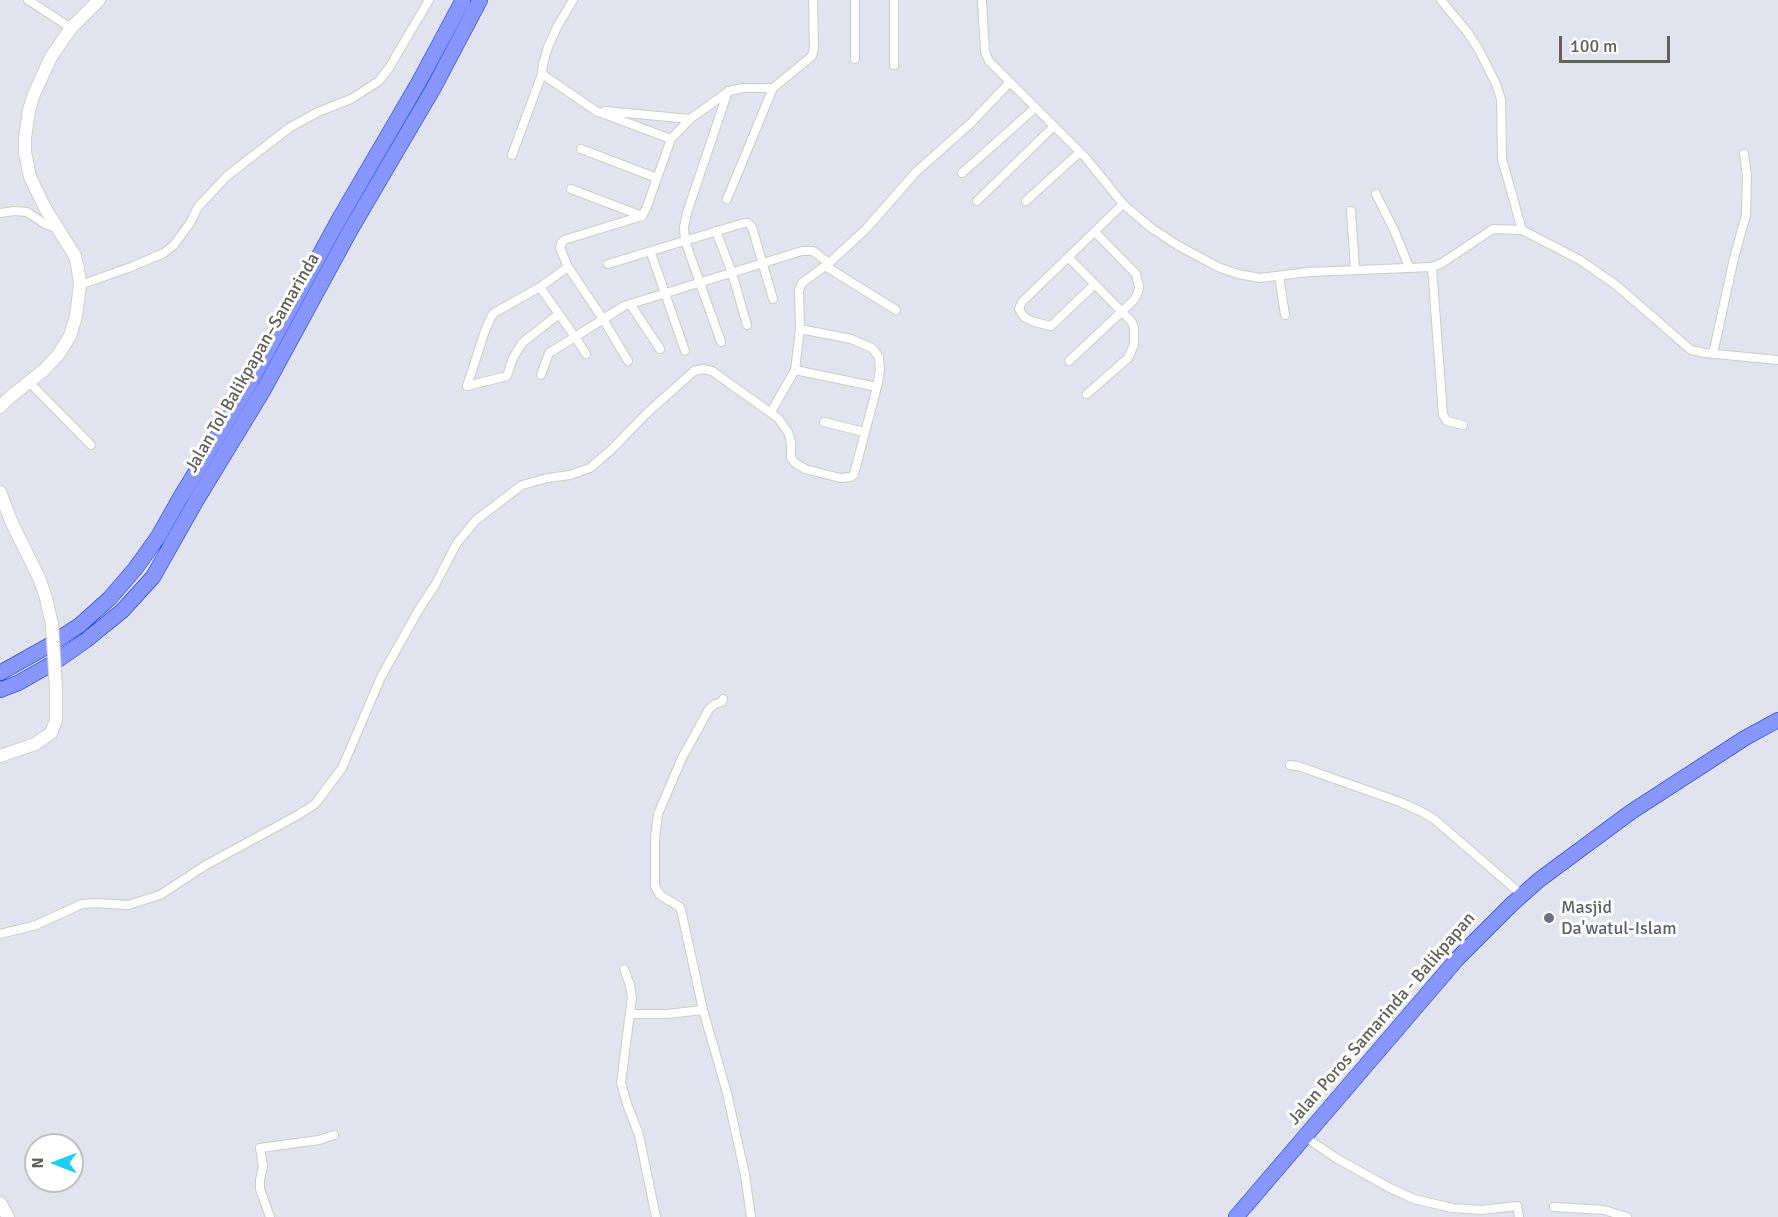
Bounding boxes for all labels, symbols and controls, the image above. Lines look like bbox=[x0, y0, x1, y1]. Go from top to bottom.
scale bar bbox=[1562, 24, 1673, 62]
text: 100 m bbox=[1570, 35, 1617, 57]
street label: Jalan Tol Balikpapan–Samarinda bbox=[181, 250, 325, 476]
place label: Masjid Da'watul-Islam bbox=[1561, 897, 1677, 940]
street label: Jalan Poros Samarinda - Balikpapan bbox=[1284, 908, 1480, 1130]
marker: Masjid Da'watul-Islam bbox=[1542, 911, 1556, 925]
north arrow bbox=[24, 1133, 84, 1193]
text: N bbox=[28, 1157, 48, 1169]

